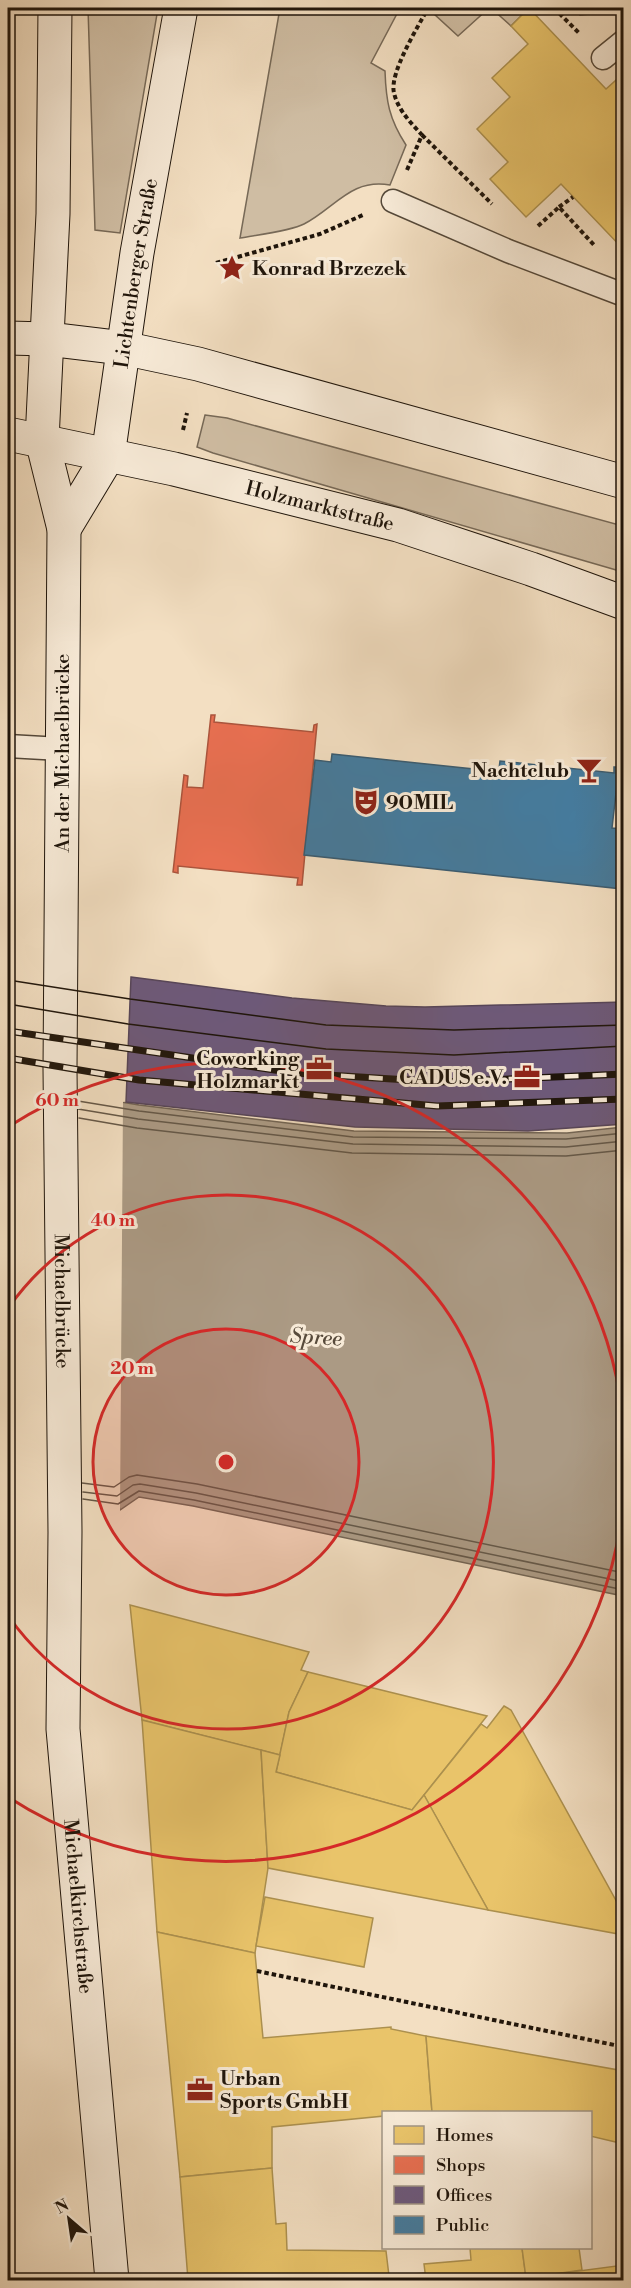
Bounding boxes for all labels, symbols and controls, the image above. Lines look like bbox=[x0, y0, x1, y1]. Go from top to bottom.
street label: Lichtenberger Straße bbox=[110, 176, 164, 370]
place icon: Konrad Brzezek bbox=[217, 253, 247, 283]
place label: Konrad Brzezek bbox=[252, 257, 407, 282]
street label: Holzmarktstraße bbox=[243, 476, 396, 538]
street label: An der Michaelbrücke bbox=[51, 654, 76, 853]
bar icon: Nachtclub bbox=[574, 755, 604, 785]
place label: Nachtclub bbox=[471, 759, 569, 784]
theatre icon: 90MIL bbox=[351, 787, 381, 817]
place label: 90MIL bbox=[386, 791, 453, 816]
place label: Coworking Holzmarkt bbox=[196, 1047, 300, 1095]
office icon: Coworking Holzmarkt bbox=[304, 1054, 334, 1084]
office icon: CADUS e.V. bbox=[512, 1062, 542, 1092]
place label: CADUS e.V. bbox=[399, 1066, 507, 1091]
text: 60 m bbox=[35, 1089, 79, 1112]
text: 40 m bbox=[91, 1209, 136, 1232]
street label: Michaelbrücke bbox=[48, 1233, 74, 1369]
water label: Spree bbox=[289, 1323, 343, 1353]
text: 20 m bbox=[110, 1357, 154, 1380]
centre of rings bbox=[216, 1452, 236, 1472]
street label: Michaelkirchstraße bbox=[57, 1818, 98, 1995]
place label: Urban Sports GmbH bbox=[220, 2067, 349, 2115]
office icon: Urban Sports GmbH bbox=[185, 2075, 215, 2105]
legend bbox=[382, 2111, 592, 2249]
text: Homes bbox=[436, 2124, 493, 2147]
text: Shops bbox=[436, 2154, 486, 2177]
text: Offices bbox=[436, 2184, 492, 2207]
north arrow bbox=[39, 2189, 99, 2249]
text: N bbox=[52, 2195, 73, 2219]
text: Public bbox=[436, 2214, 489, 2237]

